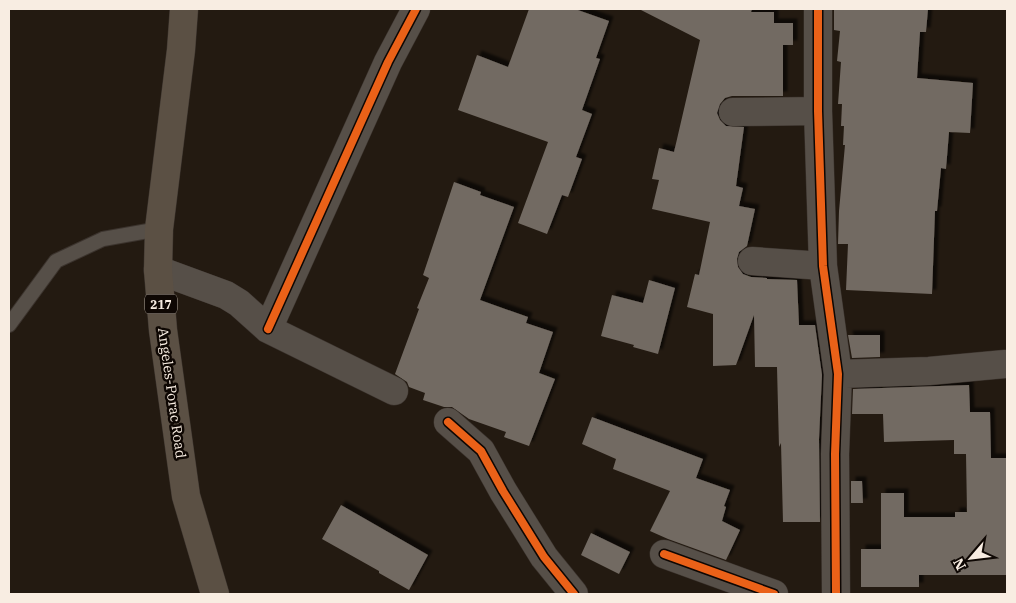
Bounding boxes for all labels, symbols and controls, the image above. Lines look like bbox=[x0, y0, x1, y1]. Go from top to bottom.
road number: 217 bbox=[145, 294, 177, 314]
street label: Angeles-Porac Road bbox=[154, 327, 190, 460]
north arrow bbox=[946, 533, 996, 583]
text: N bbox=[949, 555, 970, 573]

